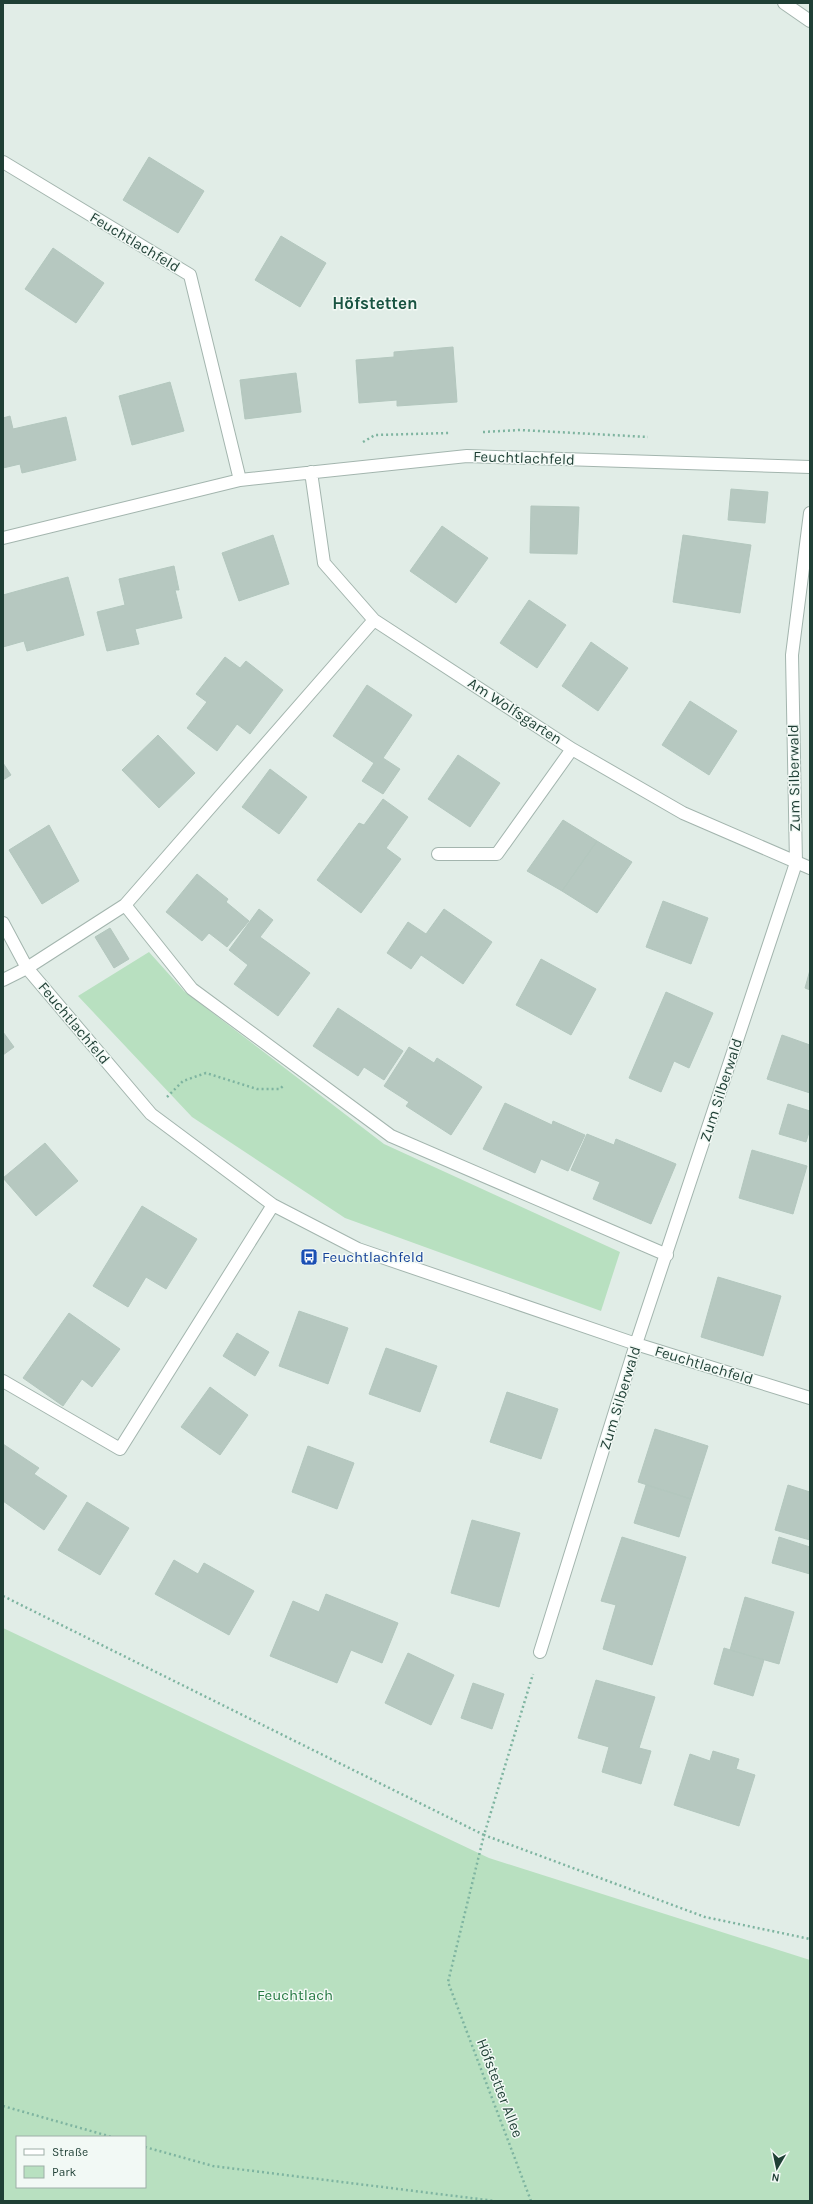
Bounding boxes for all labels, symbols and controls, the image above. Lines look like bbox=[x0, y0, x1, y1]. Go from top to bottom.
street label: Feuchtlachfeld bbox=[87, 208, 183, 276]
district label: Höfstetten bbox=[332, 293, 418, 313]
street label: Feuchtlachfeld bbox=[473, 447, 575, 469]
street label: Am Wolfsgarten bbox=[464, 674, 566, 748]
street label: Zum Silberwald bbox=[784, 724, 804, 832]
street label: Feuchtlachfeld bbox=[34, 978, 114, 1068]
street label: Zum Silberwald bbox=[696, 1036, 746, 1144]
bus stop icon: Feuchtlachfeld bbox=[299, 1247, 319, 1267]
place label: Feuchtlachfeld bbox=[322, 1248, 424, 1266]
street label: Feuchtlachfeld bbox=[653, 1342, 755, 1388]
street label: Zum Silberwald bbox=[596, 1344, 644, 1452]
park label: Feuchtlach bbox=[257, 1986, 333, 2004]
street label: Höfstetter Allee bbox=[473, 2036, 527, 2140]
legend bbox=[16, 2136, 146, 2188]
text: Straße bbox=[52, 2145, 88, 2159]
north arrow bbox=[757, 2148, 797, 2188]
text: Park bbox=[52, 2165, 77, 2179]
text: N bbox=[771, 2170, 780, 2184]

